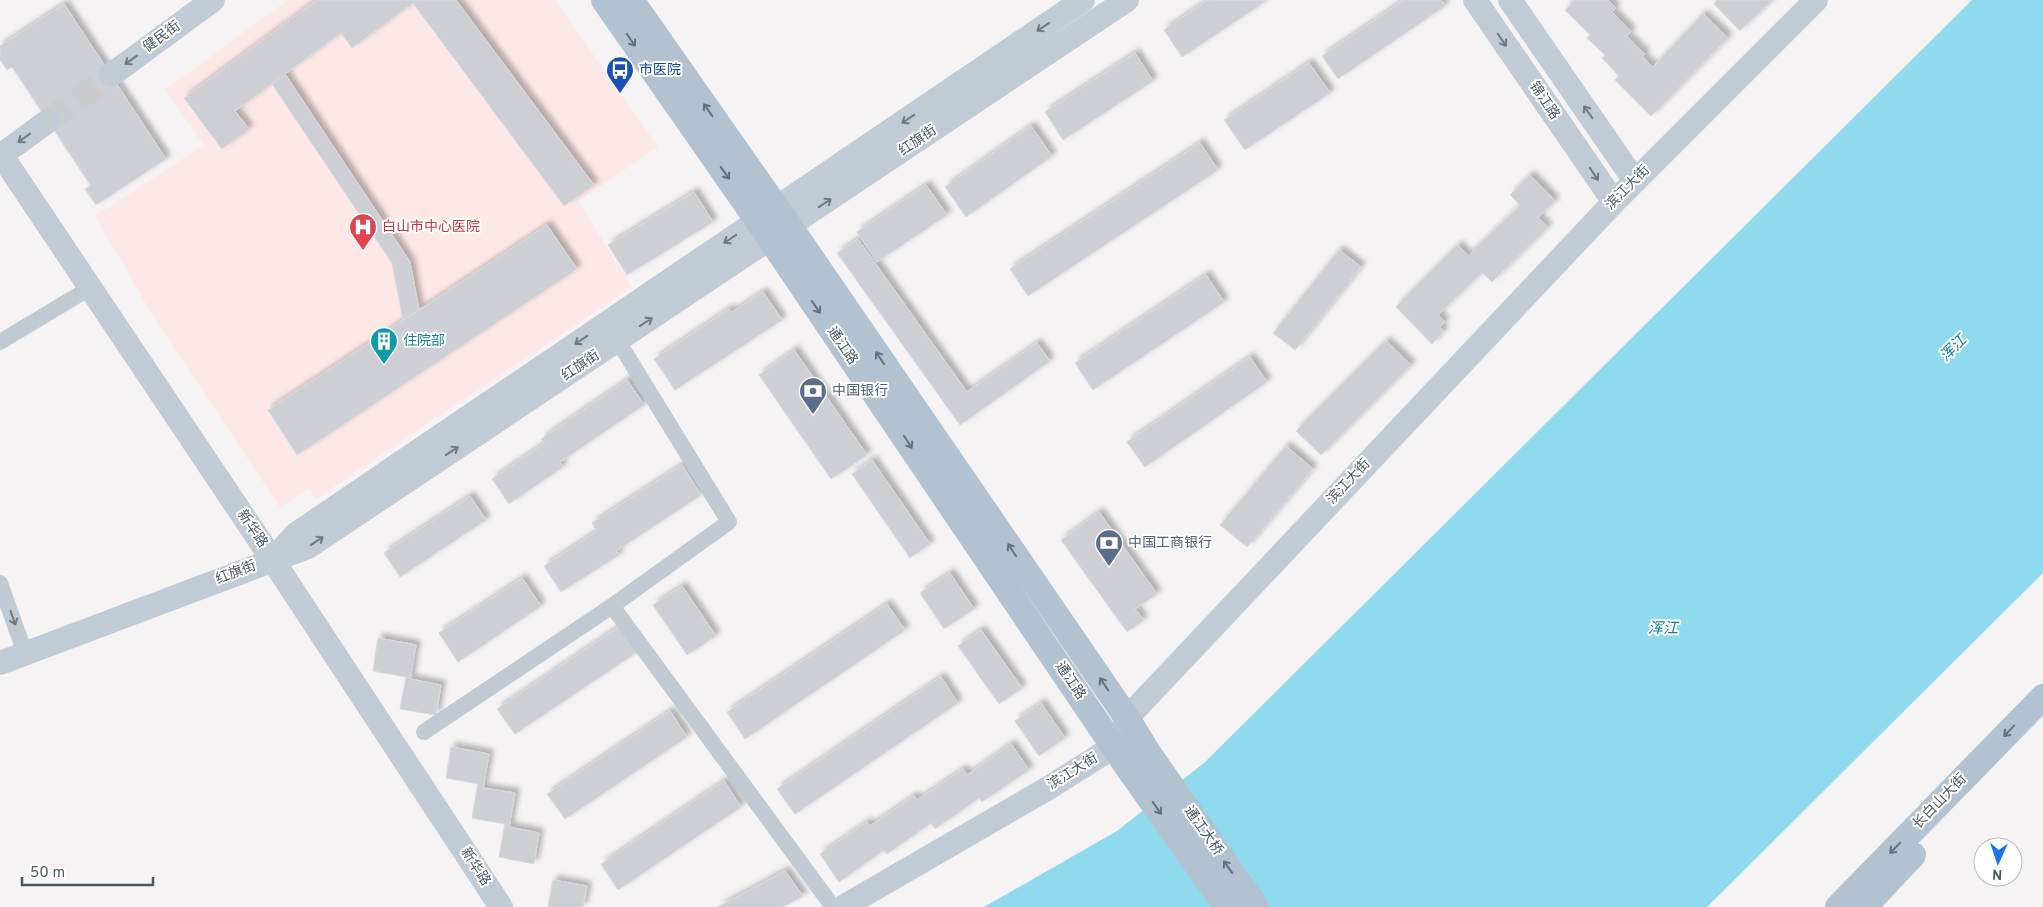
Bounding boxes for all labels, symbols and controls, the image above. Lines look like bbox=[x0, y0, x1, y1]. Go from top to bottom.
street label: 健民街 bbox=[139, 17, 184, 56]
one-way arrow bbox=[1036, 23, 1050, 33]
one-way arrow bbox=[626, 33, 636, 47]
one-way arrow bbox=[1497, 33, 1507, 47]
one-way arrow bbox=[124, 55, 138, 65]
bus stop icon: 市医院 bbox=[605, 55, 635, 94]
place label: 市医院 bbox=[639, 62, 681, 79]
street label: 锦江路 bbox=[1525, 79, 1563, 123]
one-way arrow bbox=[703, 103, 713, 117]
one-way arrow bbox=[1583, 106, 1593, 120]
one-way arrow bbox=[902, 114, 916, 124]
street label: 红旗街 bbox=[896, 122, 940, 160]
one-way arrow bbox=[18, 133, 31, 144]
street label: 滨江大街 bbox=[1602, 162, 1654, 214]
one-way arrow bbox=[720, 166, 730, 180]
one-way arrow bbox=[1589, 167, 1599, 181]
one-way arrow bbox=[818, 198, 832, 208]
hospital icon: 白山市中心医院 bbox=[348, 212, 378, 251]
place label: 白山市中心医院 bbox=[382, 219, 480, 236]
one-way arrow bbox=[724, 235, 738, 245]
one-way arrow bbox=[811, 300, 821, 314]
one-way arrow bbox=[639, 317, 653, 327]
street label: 通江路 bbox=[823, 324, 861, 368]
building icon: 住院部 bbox=[369, 326, 399, 365]
water label: 浑江 bbox=[1937, 330, 1973, 366]
place label: 住院部 bbox=[403, 333, 445, 350]
one-way arrow bbox=[575, 336, 589, 346]
street label: 红旗街 bbox=[559, 347, 603, 385]
one-way arrow bbox=[875, 352, 885, 366]
bank icon: 中国银行 bbox=[798, 376, 828, 415]
place label: 中国银行 bbox=[832, 383, 888, 400]
one-way arrow bbox=[903, 434, 913, 448]
one-way arrow bbox=[445, 446, 459, 456]
street label: 滨江大街 bbox=[1324, 456, 1374, 508]
street label: 新华路 bbox=[233, 506, 272, 551]
bank icon: 中国工商银行 bbox=[1094, 528, 1124, 567]
place label: 中国工商银行 bbox=[1128, 535, 1212, 552]
one-way arrow bbox=[310, 536, 324, 546]
one-way arrow bbox=[1007, 543, 1017, 557]
street label: 红旗街 bbox=[213, 558, 259, 588]
one-way arrow bbox=[9, 610, 18, 626]
water label: 浑江 bbox=[1648, 620, 1680, 639]
street label: 通江路 bbox=[1051, 659, 1089, 703]
one-way arrow bbox=[1099, 677, 1109, 691]
one-way arrow bbox=[2003, 725, 2015, 738]
street label: 滨江大街 bbox=[1045, 750, 1101, 794]
street label: 长白山大街 bbox=[1910, 771, 1970, 833]
one-way arrow bbox=[1152, 801, 1162, 815]
street label: 通江大桥 bbox=[1180, 803, 1226, 859]
north arrow bbox=[1973, 837, 2023, 887]
one-way arrow bbox=[1890, 841, 1902, 853]
street label: 新华路 bbox=[456, 844, 494, 889]
scale bar bbox=[22, 854, 154, 886]
one-way arrow bbox=[1223, 860, 1233, 874]
text: 50 m bbox=[30, 864, 65, 883]
text: N bbox=[1992, 865, 2003, 882]

